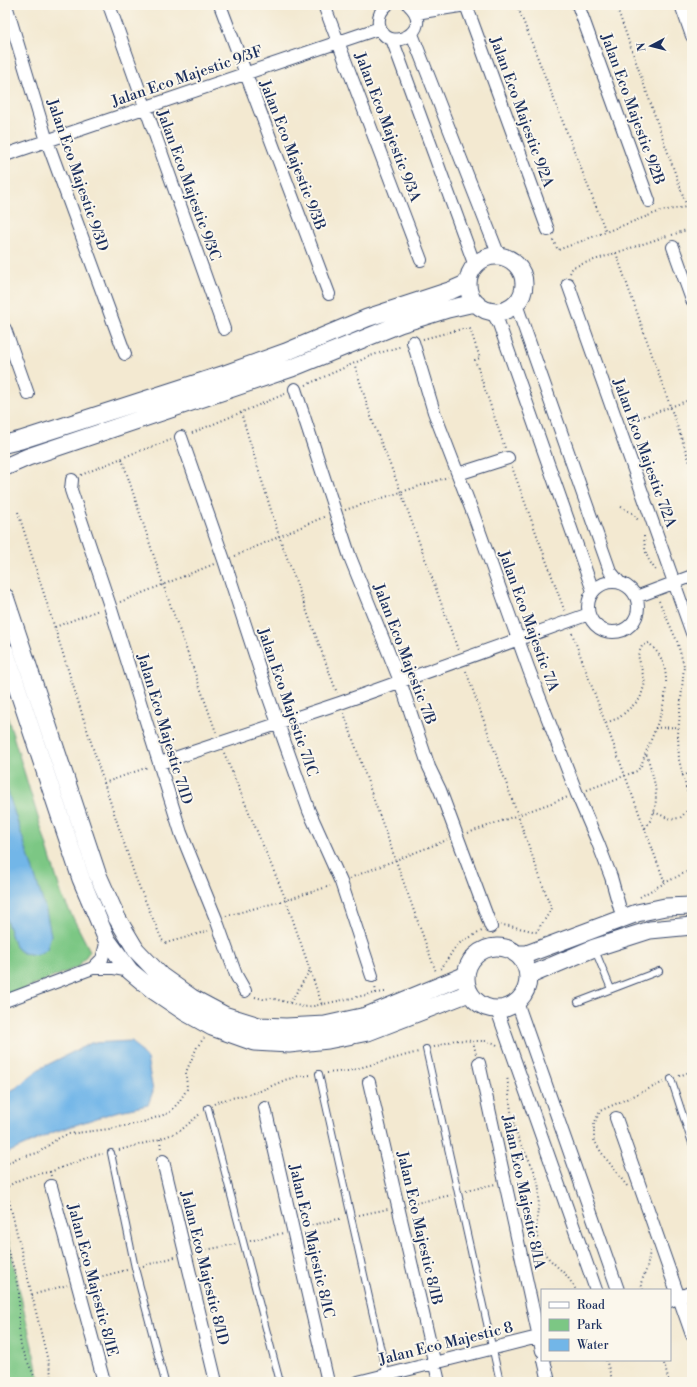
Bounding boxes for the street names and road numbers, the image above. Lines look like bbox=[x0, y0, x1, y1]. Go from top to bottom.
street label: Jalan Eco Majestic 9/2B bbox=[596, 30, 669, 187]
street label: Jalan Eco Majestic 9/2A bbox=[485, 33, 558, 191]
street label: Jalan Eco Majestic 9/3F bbox=[108, 42, 265, 112]
street label: Jalan Eco Majestic 9/3A bbox=[350, 49, 425, 205]
street label: Jalan Eco Majestic 9/3B bbox=[255, 77, 330, 233]
street label: Jalan Eco Majestic 9/3D bbox=[42, 95, 113, 254]
street label: Jalan Eco Majestic 9/3C bbox=[152, 106, 225, 263]
street label: Jalan Eco Majestic 7/2A bbox=[608, 375, 681, 531]
street label: Jalan Eco Majestic 7/A bbox=[494, 547, 563, 695]
street label: Jalan Eco Majestic 7/B bbox=[369, 580, 440, 727]
street label: Jalan Eco Majestic 7/1C bbox=[253, 625, 322, 779]
street label: Jalan Eco Majestic 7/1D bbox=[132, 650, 197, 807]
street label: Jalan Eco Majestic 8/1A bbox=[498, 1112, 549, 1272]
street label: Jalan Eco Majestic 8/1B bbox=[392, 1148, 446, 1307]
street label: Jalan Eco Majestic 8/1C bbox=[284, 1161, 338, 1320]
street label: Jalan Eco Majestic 8/1D bbox=[176, 1188, 233, 1347]
street label: Jalan Eco Majestic 8/1E bbox=[63, 1201, 122, 1359]
street label: Jalan Eco Majestic 8 bbox=[376, 1318, 515, 1370]

